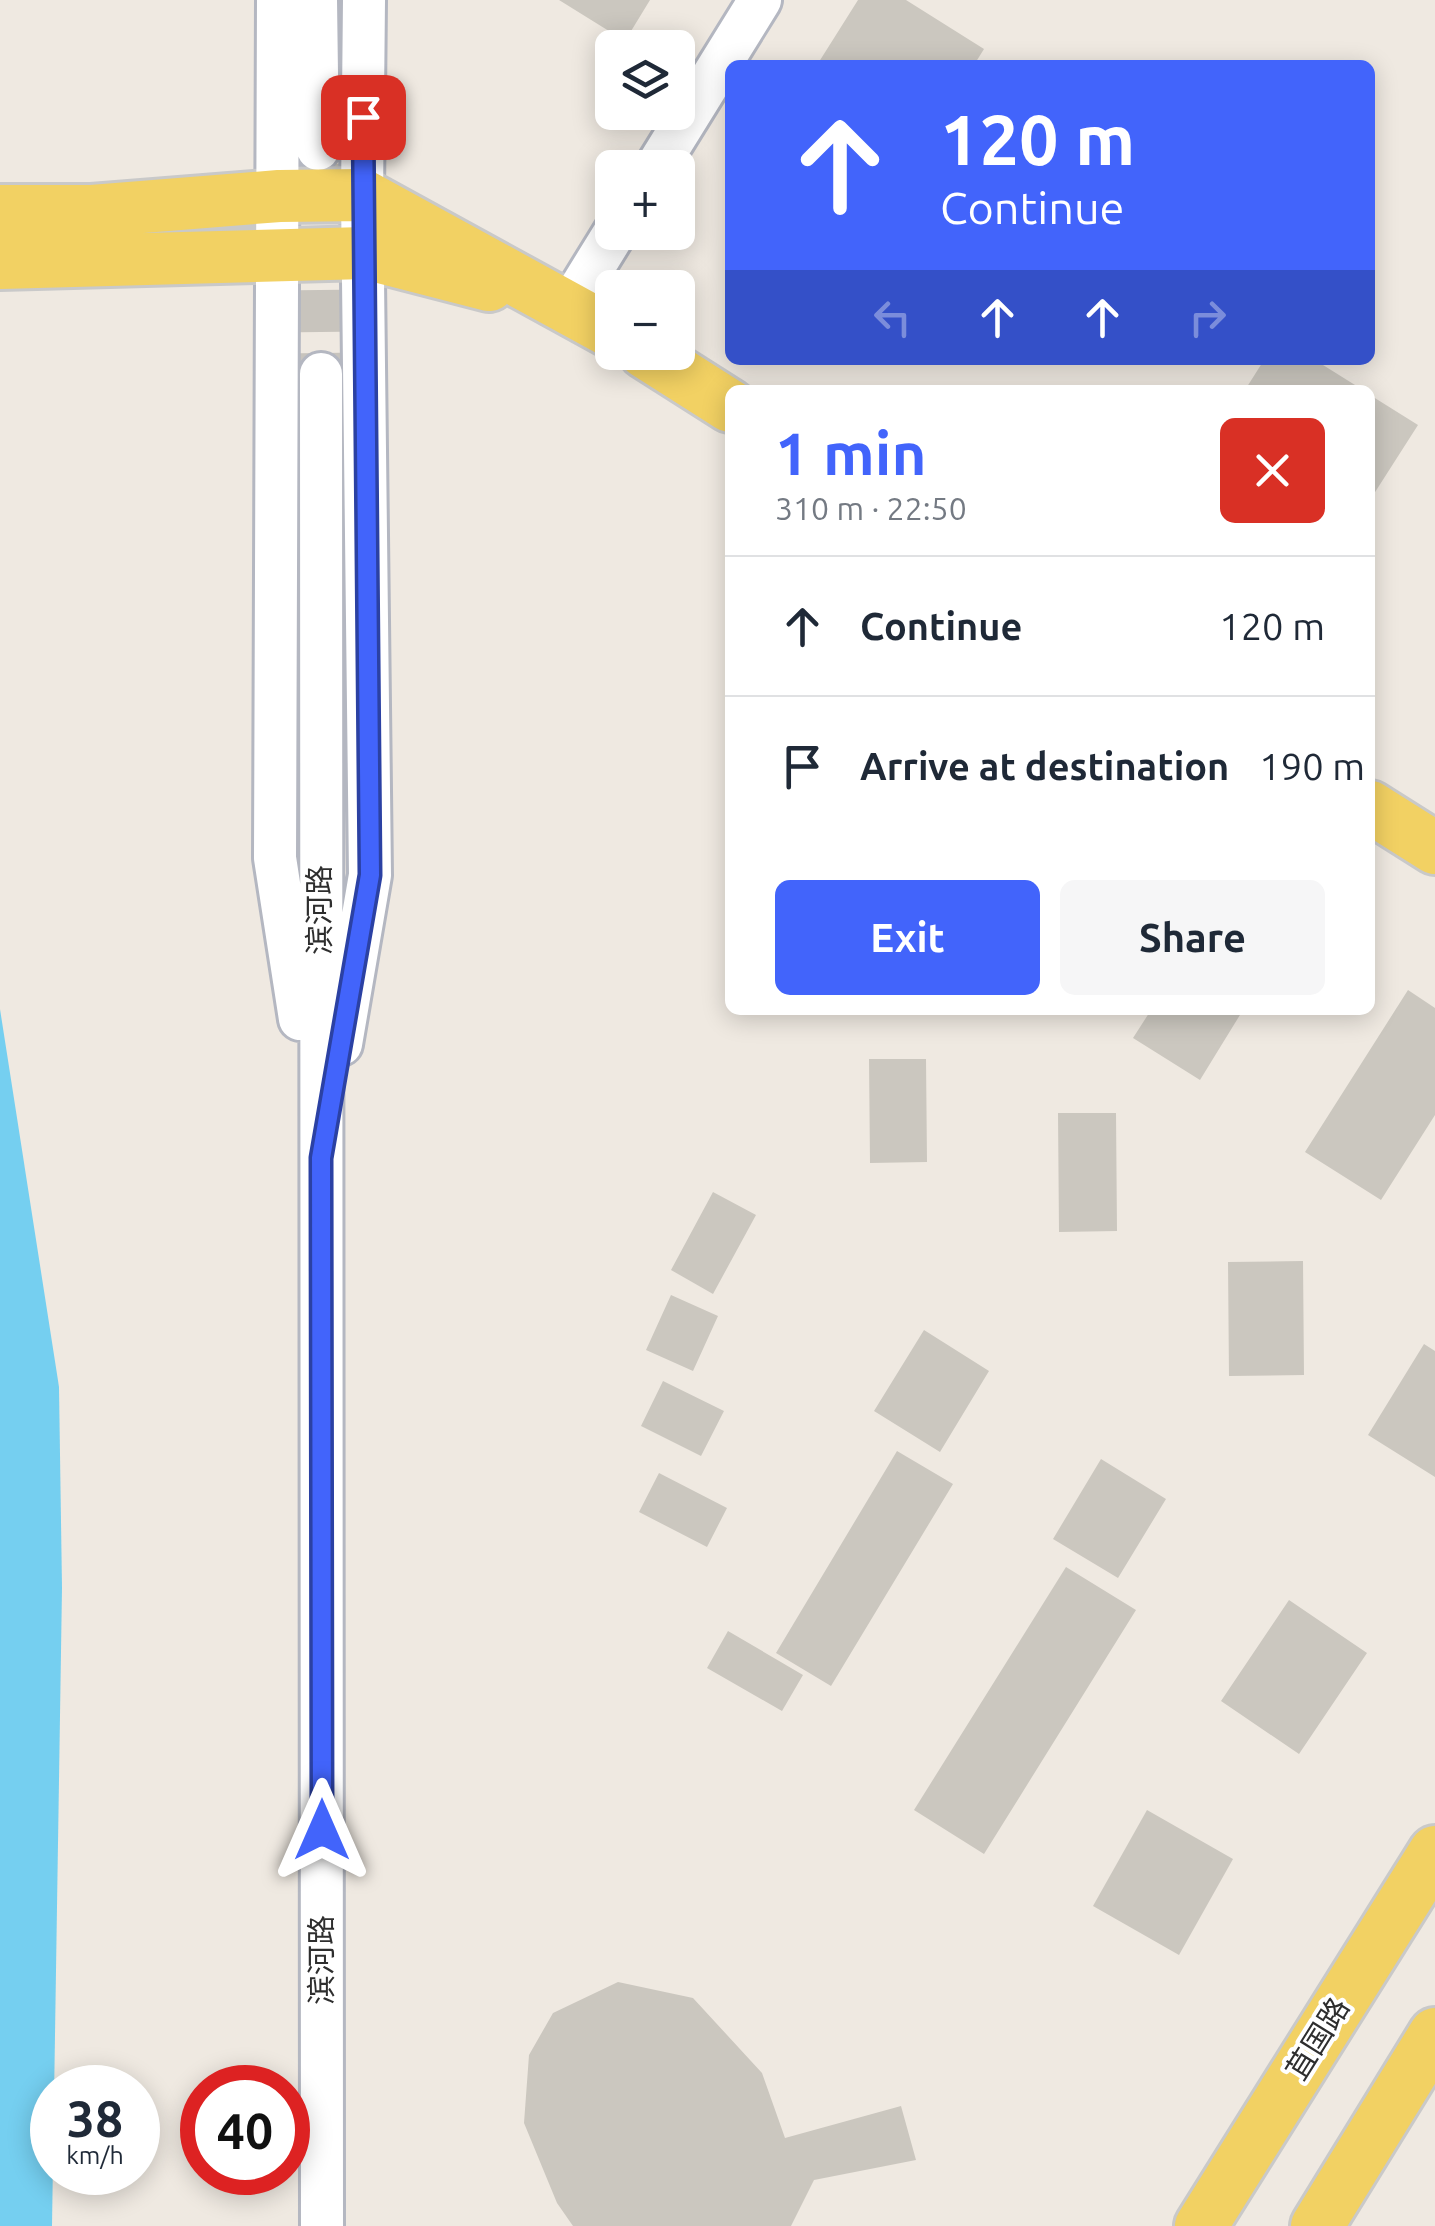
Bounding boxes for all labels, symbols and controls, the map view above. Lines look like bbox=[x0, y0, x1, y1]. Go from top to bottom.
map controls bbox=[595, 30, 695, 370]
button: layers bbox=[595, 30, 695, 130]
pin bbox=[321, 75, 406, 160]
icon: arrive bbox=[336, 90, 391, 145]
icon: ahead bbox=[775, 100, 905, 230]
text: 120 m bbox=[940, 100, 1135, 178]
button: + bbox=[595, 150, 695, 250]
text: Continue bbox=[940, 182, 1124, 233]
button: − bbox=[595, 270, 695, 370]
icon: left bbox=[865, 290, 920, 345]
icon: ahead bbox=[970, 290, 1025, 345]
icon: ahead bbox=[1075, 290, 1130, 345]
icon: right bbox=[1180, 290, 1235, 345]
button: close bbox=[1220, 418, 1325, 523]
text: 1 min bbox=[775, 419, 927, 486]
text: 310 m · 22:50 bbox=[775, 490, 967, 526]
icon: ahead bbox=[775, 599, 830, 654]
text: Continue bbox=[860, 605, 1022, 647]
text: 120 m bbox=[1219, 605, 1325, 647]
icon: arrive bbox=[775, 739, 830, 794]
text: Arrive at destination bbox=[860, 745, 1229, 787]
text: 190 m bbox=[1259, 745, 1365, 787]
street label: 滨河路 bbox=[302, 865, 336, 955]
button: Exit bbox=[775, 880, 1040, 995]
button: Share bbox=[1060, 880, 1325, 995]
position arrow bbox=[270, 1778, 374, 1882]
street label: 滨河路 bbox=[304, 1915, 338, 2005]
street label: 苴国路 bbox=[1279, 1991, 1355, 2086]
speed limit sign: 40 bbox=[180, 2065, 310, 2195]
text: 38 bbox=[67, 2090, 123, 2146]
text: km/h bbox=[66, 2141, 124, 2169]

